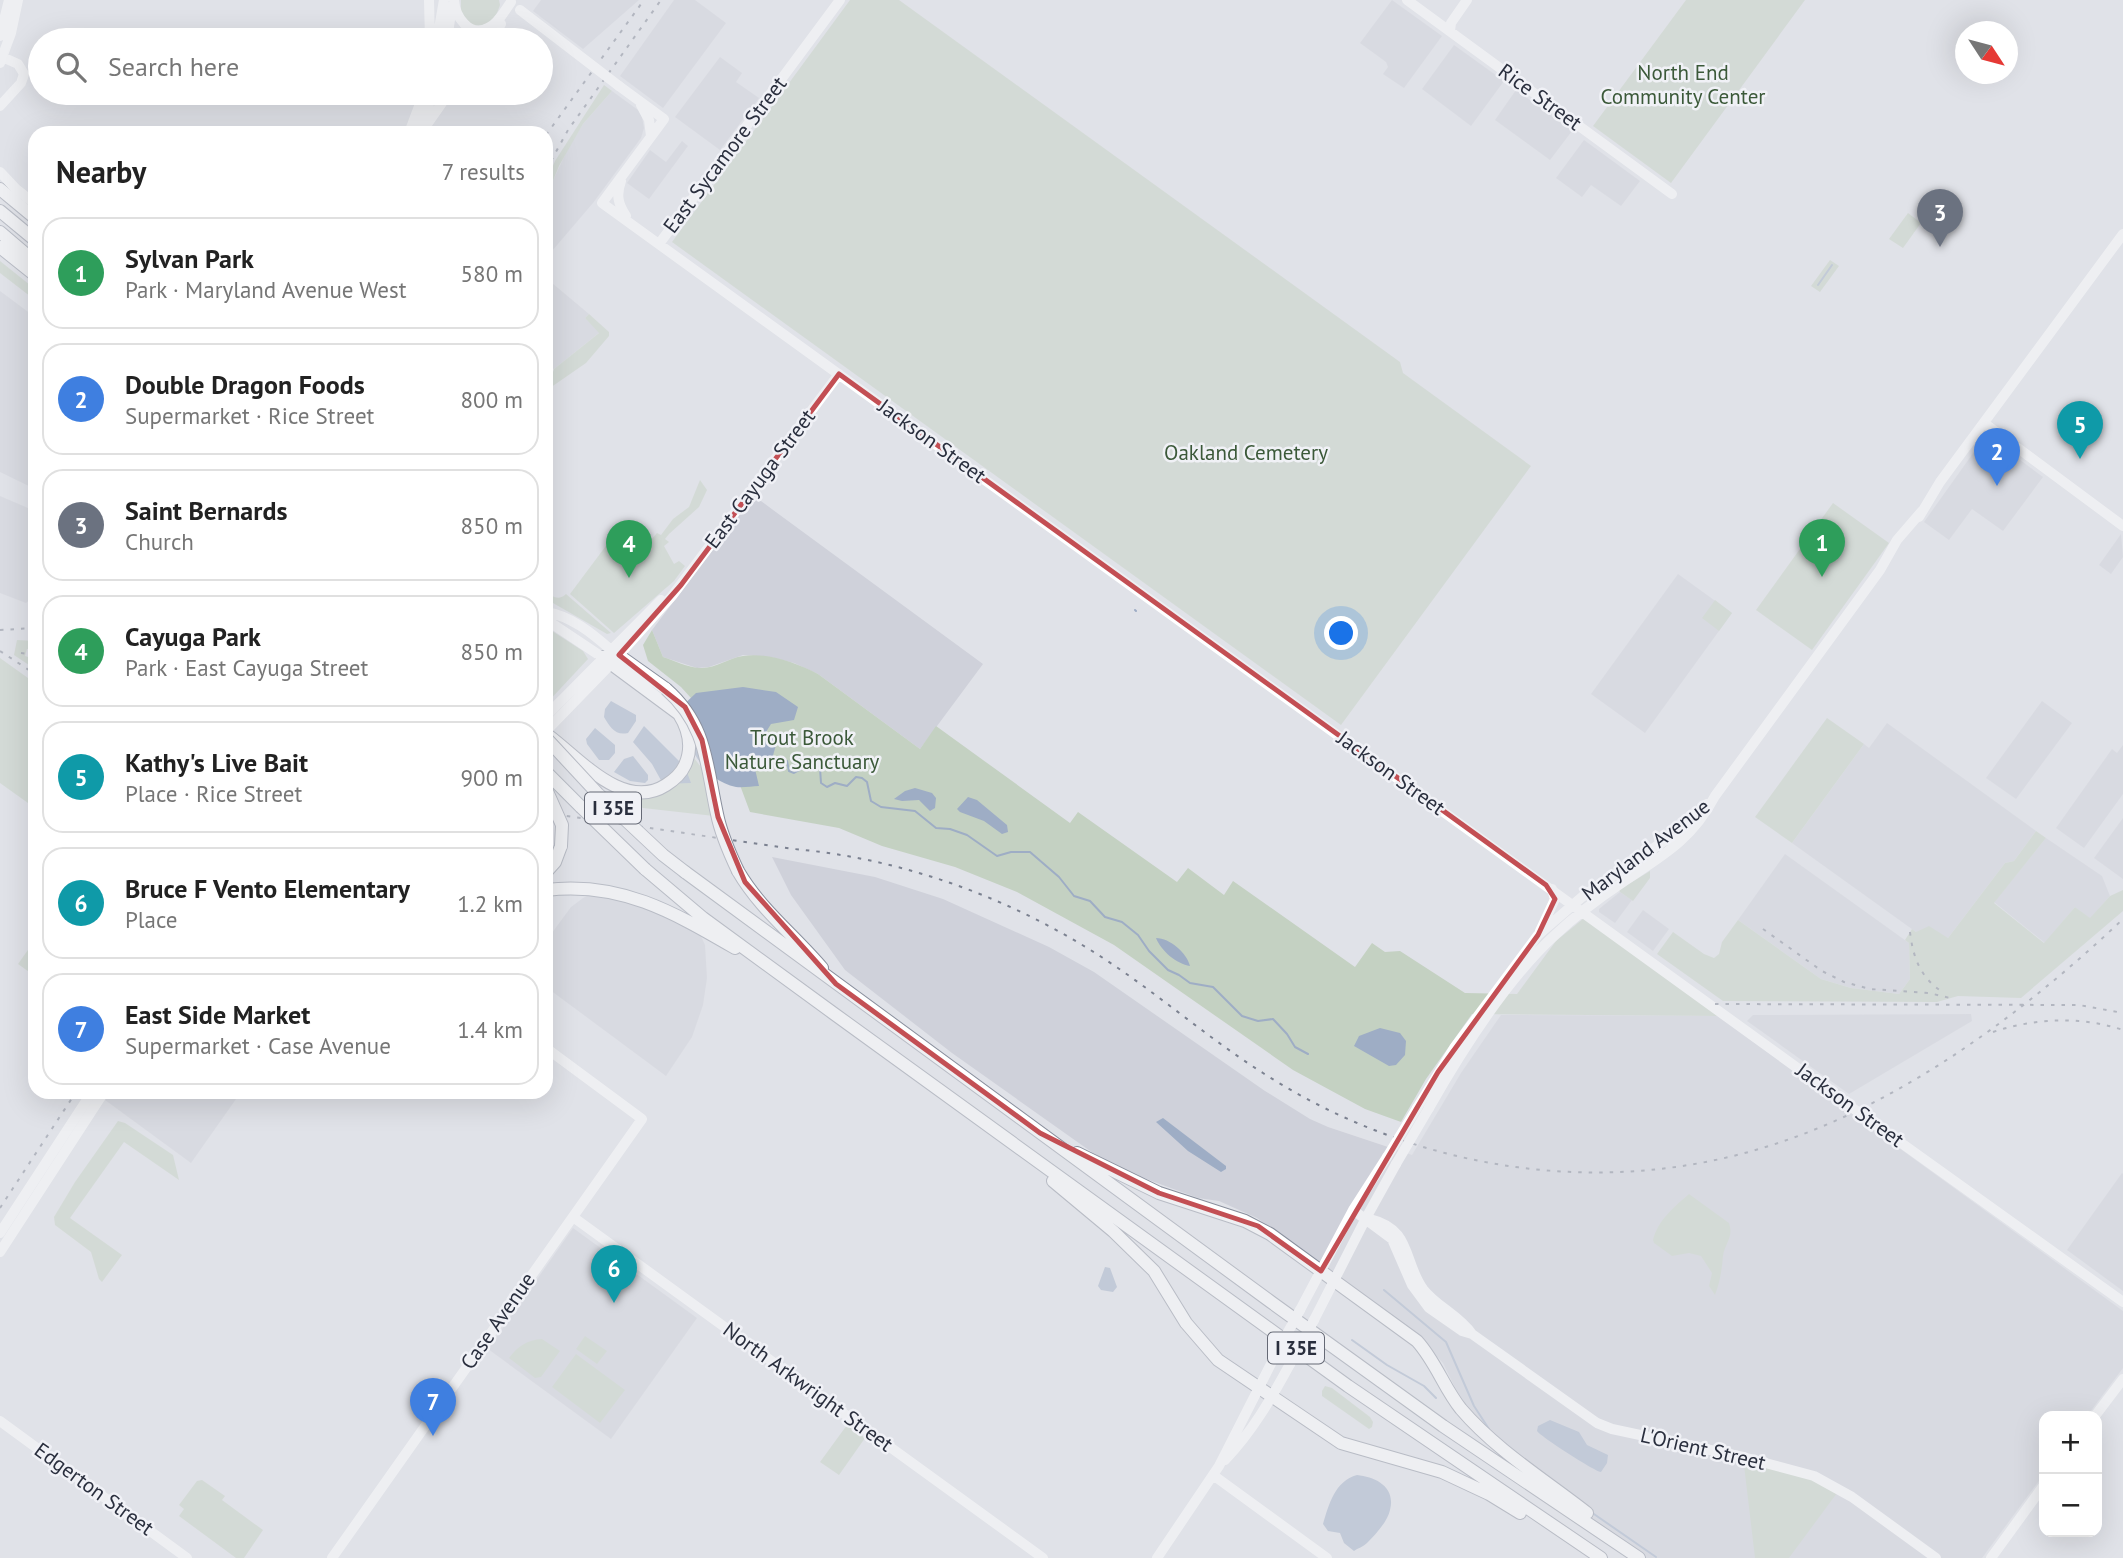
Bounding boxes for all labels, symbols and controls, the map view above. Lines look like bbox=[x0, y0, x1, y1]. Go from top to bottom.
north arrow bbox=[1955, 21, 2018, 84]
search box bbox=[28, 28, 553, 105]
icon: search bbox=[52, 48, 90, 86]
text: Search here bbox=[108, 50, 239, 83]
street label: Rice Street bbox=[1493, 57, 1587, 136]
park label: North End Community Center bbox=[1601, 59, 1765, 110]
street label: East Sycamore Street bbox=[657, 71, 792, 238]
text: Nearby bbox=[56, 152, 146, 191]
text: 7 results bbox=[442, 157, 525, 186]
pin: 3 bbox=[1917, 189, 1963, 247]
text: Sylvan Park bbox=[125, 242, 254, 275]
text: 1 bbox=[74, 259, 88, 288]
text: 580 m bbox=[461, 259, 523, 288]
text: Park · Maryland Avenue West bbox=[125, 275, 406, 304]
text: Double Dragon Foods bbox=[125, 368, 365, 401]
text: 2 bbox=[74, 385, 88, 414]
text: 800 m bbox=[461, 385, 523, 414]
street label: Jackson Street bbox=[872, 392, 992, 489]
text: Supermarket · Rice Street bbox=[125, 401, 374, 430]
pin: 5 bbox=[2057, 401, 2103, 459]
street label: East Cayuga Street bbox=[698, 404, 821, 554]
pin: 2 bbox=[1974, 428, 2020, 486]
park label: Oakland Cemetery bbox=[1164, 439, 1328, 466]
text: Saint Bernards bbox=[125, 494, 287, 527]
text: 3 bbox=[74, 511, 88, 540]
text: 850 m bbox=[461, 511, 523, 540]
pin: 1 bbox=[1799, 519, 1845, 577]
pin: 4 bbox=[606, 520, 652, 578]
text: Church bbox=[125, 527, 194, 556]
your location bbox=[1324, 616, 1358, 650]
text: Cayuga Park bbox=[125, 620, 261, 653]
text: 4 bbox=[74, 637, 88, 666]
text: 850 m bbox=[461, 637, 523, 666]
text: Park · East Cayuga Street bbox=[125, 653, 368, 682]
park label: Trout Brook Nature Sanctuary bbox=[725, 724, 880, 775]
street label: Jackson Street bbox=[1331, 724, 1451, 821]
text: Kathy's Live Bait bbox=[125, 746, 308, 779]
text: 5 bbox=[74, 763, 88, 792]
text: 900 m bbox=[461, 763, 523, 792]
text: Place · Rice Street bbox=[125, 779, 302, 808]
road number: I 35E bbox=[585, 792, 641, 824]
street label: Maryland Avenue bbox=[1576, 793, 1715, 907]
text: Bruce F Vento Elementary bbox=[125, 872, 410, 905]
text: 6 bbox=[74, 889, 88, 918]
text: 1.2 km bbox=[457, 889, 523, 918]
text: Place bbox=[125, 905, 178, 934]
text: East Side Market bbox=[125, 998, 310, 1031]
text: 7 bbox=[74, 1015, 88, 1044]
text: 1.4 km bbox=[457, 1015, 523, 1044]
text: Supermarket · Case Avenue bbox=[125, 1031, 391, 1060]
street label: Jackson Street bbox=[1790, 1056, 1910, 1153]
pin: 6 bbox=[591, 1245, 637, 1303]
street label: Case Avenue bbox=[454, 1267, 541, 1374]
street label: North Arkwright Street bbox=[718, 1316, 899, 1457]
road number: I 35E bbox=[1268, 1332, 1324, 1364]
pin: 7 bbox=[410, 1378, 456, 1436]
map controls bbox=[2039, 1411, 2102, 1537]
button: + bbox=[2039, 1411, 2102, 1474]
street label: L'Orient Street bbox=[1638, 1421, 1768, 1476]
street label: Edgerton Street bbox=[29, 1436, 159, 1541]
button: − bbox=[2039, 1474, 2102, 1537]

